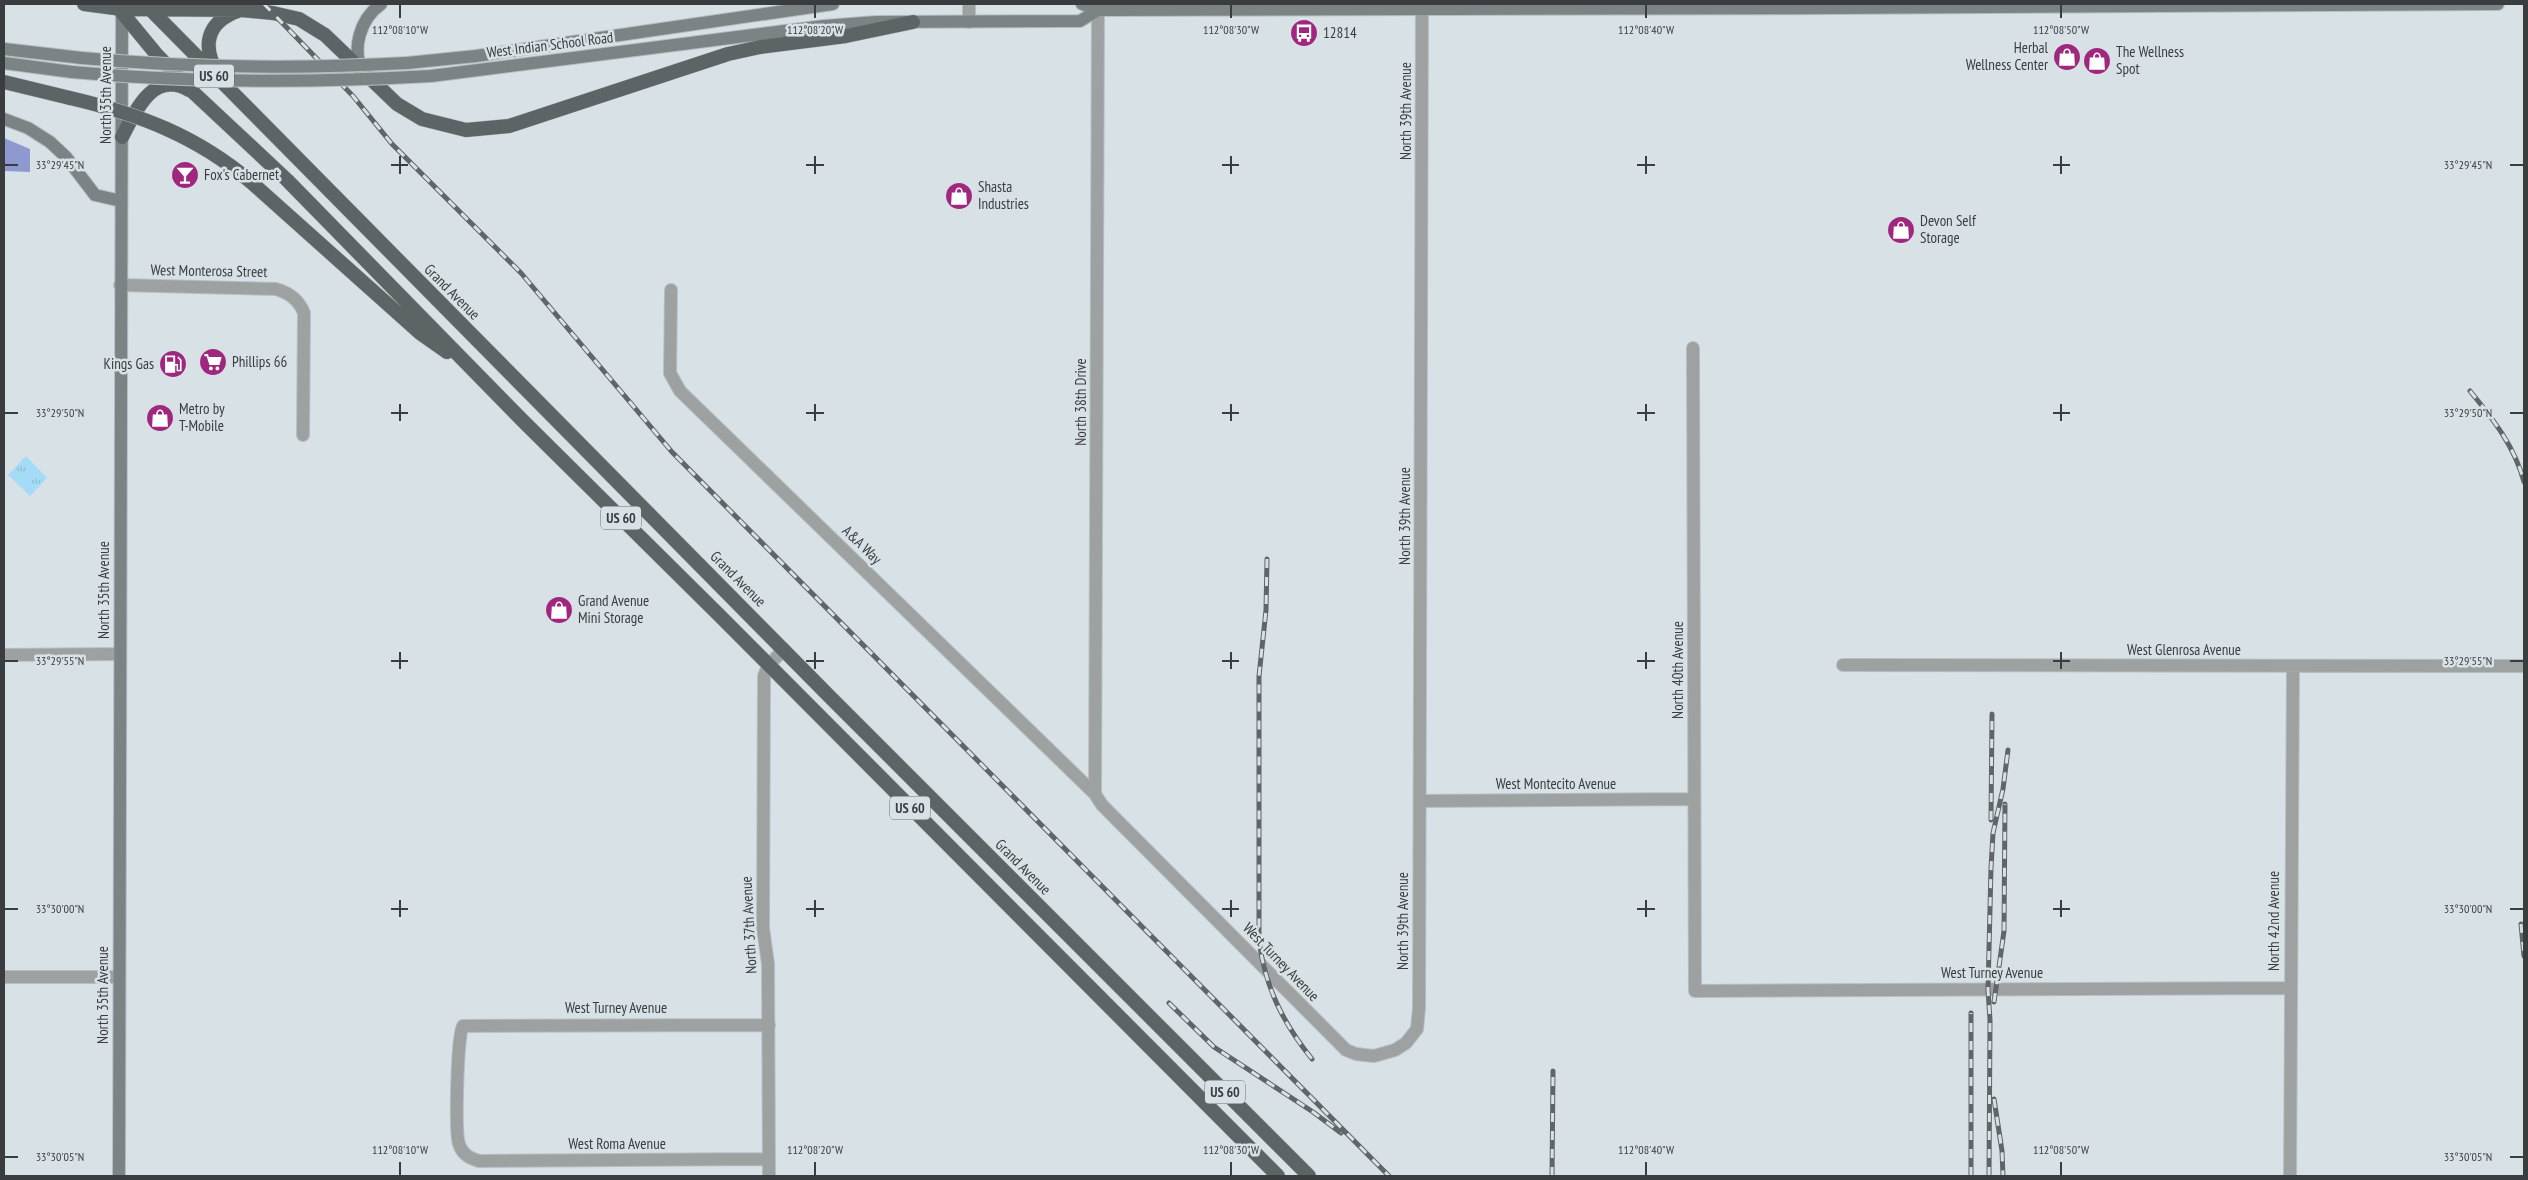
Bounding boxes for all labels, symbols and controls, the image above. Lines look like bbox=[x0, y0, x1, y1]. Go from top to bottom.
bus stop icon: 12814 bbox=[1289, 18, 1319, 48]
text: 112°08'10"W bbox=[372, 22, 428, 37]
text: 112°08'20"W bbox=[787, 22, 843, 37]
text: 112°08'30"W bbox=[1203, 22, 1259, 37]
text: 112°08'40"W bbox=[1618, 22, 1674, 37]
text: 112°08'50"W bbox=[2033, 22, 2089, 37]
place label: 12814 bbox=[1323, 23, 1357, 42]
street label: West Indian School Road bbox=[486, 27, 614, 62]
place label: Herbal Wellness Center bbox=[1966, 38, 2049, 74]
shop icon: Herbal Wellness Center bbox=[2052, 42, 2082, 72]
place label: The Wellness Spot bbox=[2116, 42, 2184, 78]
street label: North 35th Avenue bbox=[96, 46, 115, 144]
shop icon: The Wellness Spot bbox=[2082, 46, 2112, 76]
street label: North 39th Avenue bbox=[1396, 62, 1415, 160]
road number: US 60 bbox=[194, 64, 234, 88]
text: 33°29'45"N bbox=[36, 157, 84, 172]
text: 33°29'45"N bbox=[2444, 157, 2492, 172]
bar icon: Fox's Cabernet bbox=[170, 160, 200, 190]
place label: Fox's Cabernet bbox=[204, 165, 279, 184]
place label: Shasta Industries bbox=[978, 177, 1029, 213]
shop icon: Shasta Industries bbox=[944, 181, 974, 211]
place label: Devon Self Storage bbox=[1920, 211, 1977, 247]
shop icon: Devon Self Storage bbox=[1886, 215, 1916, 245]
street label: West Monterosa Street bbox=[150, 260, 268, 281]
street label: Grand Avenue bbox=[420, 260, 484, 324]
supermarket icon: Phillips 66 bbox=[198, 347, 228, 377]
fuel station icon: Kings Gas bbox=[158, 349, 188, 379]
place label: Phillips 66 bbox=[232, 352, 287, 371]
place label: Kings Gas bbox=[104, 354, 154, 373]
street label: North 38th Drive bbox=[1071, 358, 1090, 446]
place label: Metro by T-Mobile bbox=[179, 399, 225, 435]
shop icon: Metro by T-Mobile bbox=[145, 403, 175, 433]
text: 33°29'50"N bbox=[36, 405, 84, 420]
text: 33°29'50"N bbox=[2444, 405, 2492, 420]
street label: North 39th Avenue bbox=[1395, 467, 1414, 565]
road number: US 60 bbox=[601, 506, 641, 530]
street label: A&A Way bbox=[839, 521, 886, 568]
street label: North 35th Avenue bbox=[94, 541, 113, 639]
street label: Grand Avenue bbox=[706, 547, 770, 611]
place label: Grand Avenue Mini Storage bbox=[578, 591, 649, 627]
shop icon: Grand Avenue Mini Storage bbox=[544, 595, 574, 625]
street label: North 40th Avenue bbox=[1668, 621, 1687, 719]
street label: West Glenrosa Avenue bbox=[2127, 640, 2241, 659]
text: 33°29'55"N bbox=[36, 653, 84, 668]
text: 33°29'55"N bbox=[2444, 653, 2492, 668]
street label: West Montecito Avenue bbox=[1496, 774, 1616, 793]
road number: US 60 bbox=[890, 796, 930, 820]
street label: Grand Avenue bbox=[991, 835, 1055, 899]
street label: North 42nd Avenue bbox=[2264, 871, 2283, 971]
street label: North 39th Avenue bbox=[1393, 872, 1412, 970]
street label: North 37th Avenue bbox=[736, 876, 761, 974]
text: 33°30'00"N bbox=[36, 901, 84, 916]
text: 33°30'00"N bbox=[2444, 901, 2492, 916]
street label: West Turney Avenue bbox=[1239, 918, 1324, 1005]
street label: North 35th Avenue bbox=[93, 946, 112, 1044]
street label: West Turney Avenue bbox=[1941, 963, 2043, 982]
street label: West Turney Avenue bbox=[565, 998, 667, 1017]
road number: US 60 bbox=[1205, 1080, 1245, 1104]
street label: West Roma Avenue bbox=[568, 1134, 666, 1153]
text: 112°08'10"W bbox=[372, 1142, 428, 1157]
text: 112°08'20"W bbox=[787, 1142, 843, 1157]
text: 112°08'30"W bbox=[1203, 1142, 1259, 1157]
text: 112°08'40"W bbox=[1618, 1142, 1674, 1157]
text: 112°08'50"W bbox=[2033, 1142, 2089, 1157]
text: 33°30'05"N bbox=[36, 1149, 84, 1164]
text: 33°30'05"N bbox=[2444, 1149, 2492, 1164]

